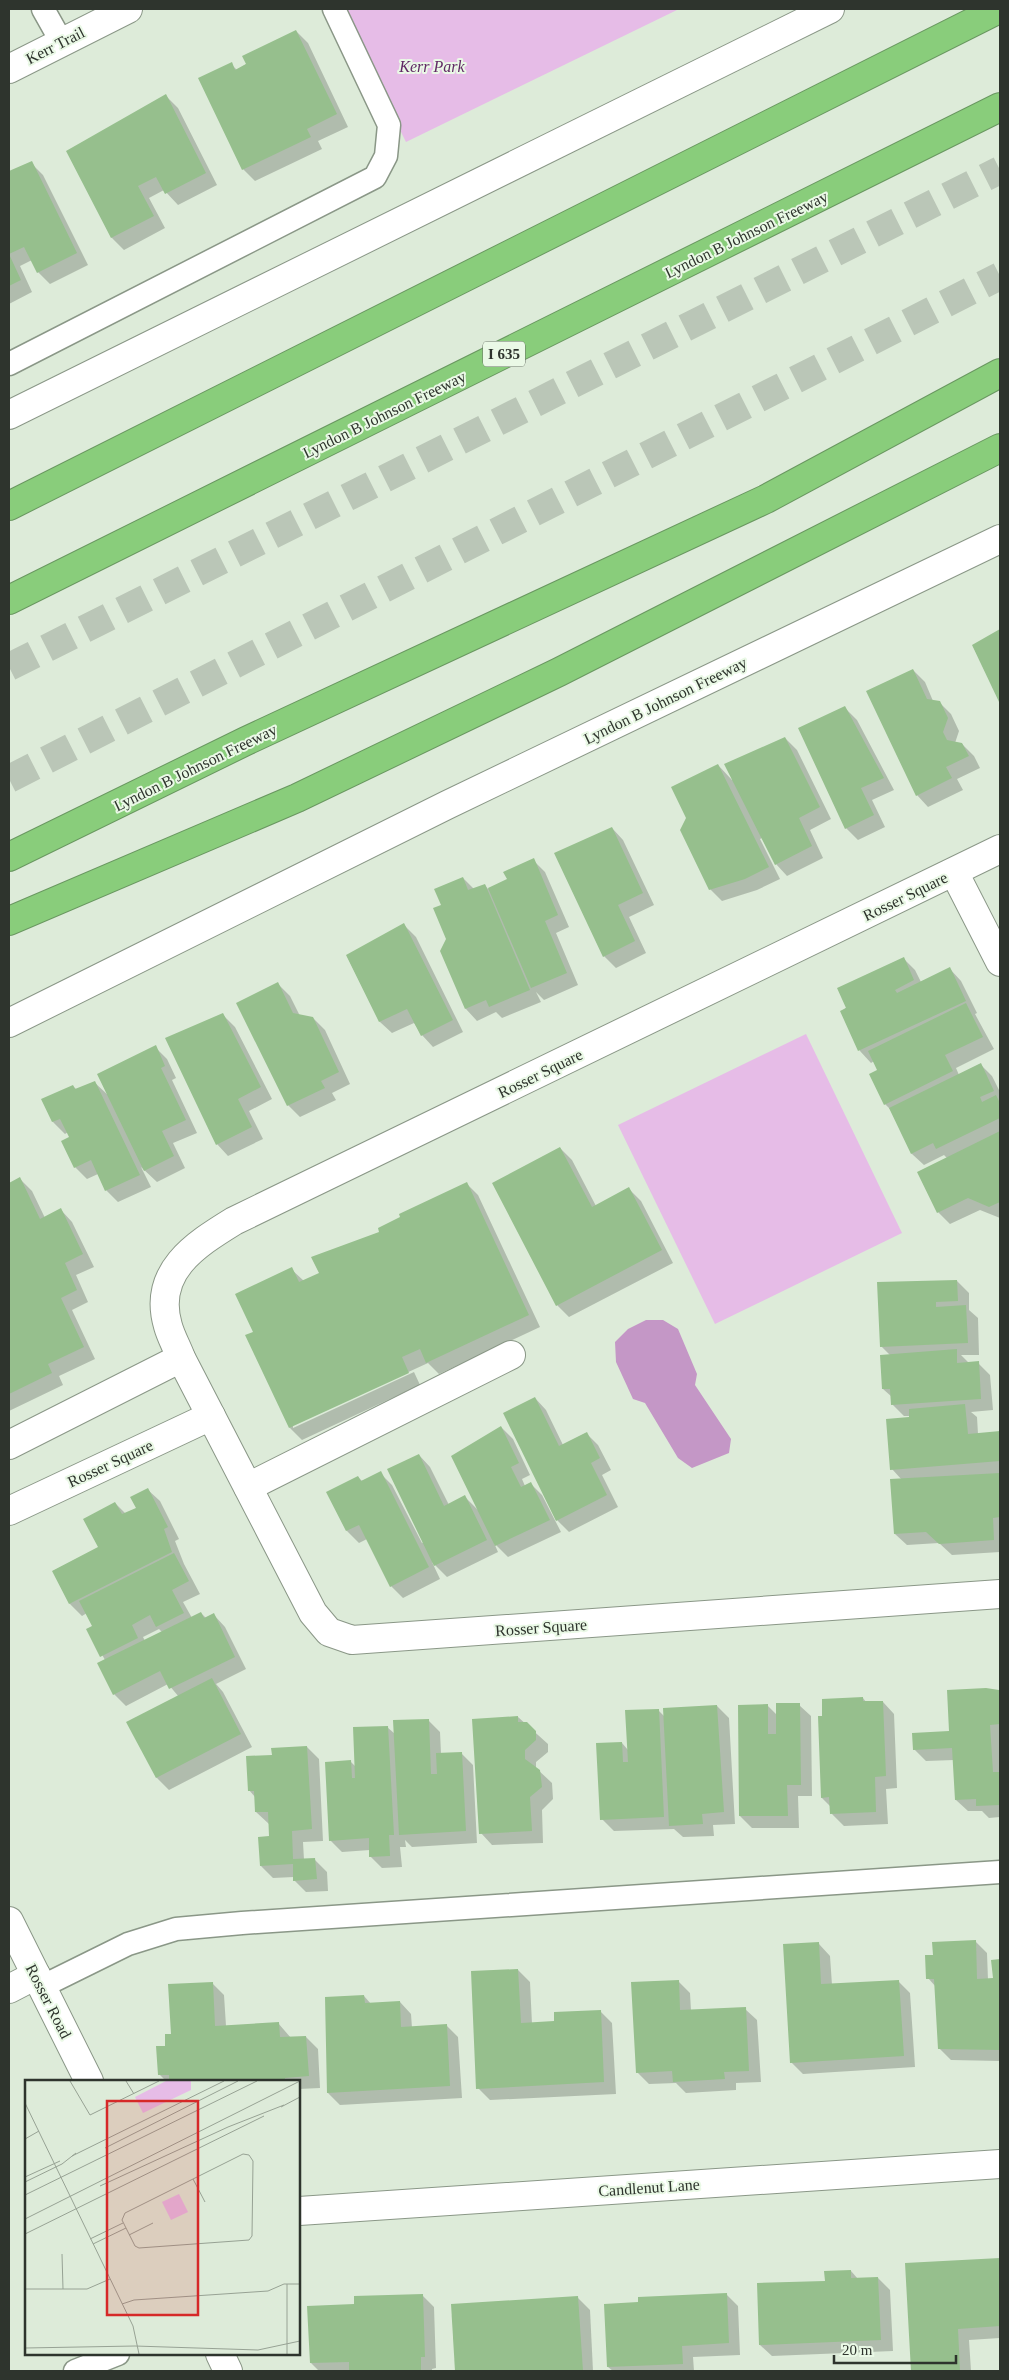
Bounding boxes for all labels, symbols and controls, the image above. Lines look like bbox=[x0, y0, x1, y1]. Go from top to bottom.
street label: Kerr Trail bbox=[23, 23, 88, 67]
park label: Kerr Park bbox=[398, 58, 466, 75]
street label: Lyndon B Johnson Freeway bbox=[662, 188, 831, 282]
road number: I 635 bbox=[483, 342, 525, 366]
street label: Lyndon B Johnson Freeway bbox=[300, 368, 469, 462]
street label: Lyndon B Johnson Freeway bbox=[581, 654, 750, 748]
street label: Lyndon B Johnson Freeway bbox=[111, 721, 280, 815]
street label: Rosser Square bbox=[860, 869, 951, 925]
street label: Rosser Square bbox=[495, 1046, 586, 1102]
street label: Rosser Square bbox=[65, 1436, 156, 1492]
street label: Rosser Square bbox=[495, 1616, 588, 1640]
street label: Rosser Road bbox=[23, 1961, 75, 2041]
inset map bbox=[25, 2080, 300, 2355]
street label: Candlenut Lane bbox=[598, 2175, 700, 2200]
scale bar bbox=[834, 2332, 956, 2364]
text: 20 m bbox=[842, 2342, 873, 2358]

